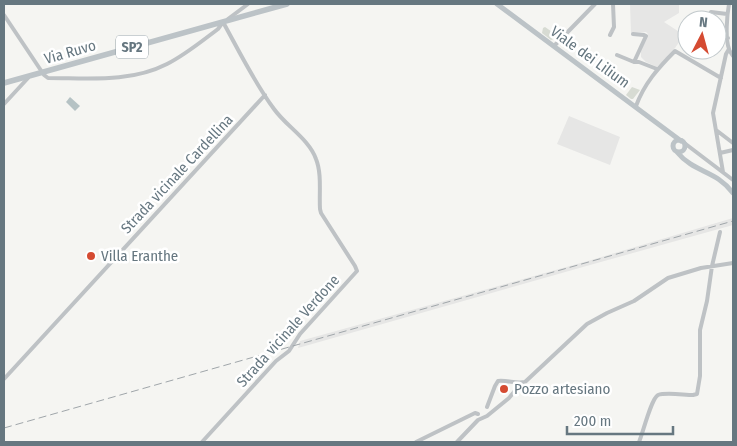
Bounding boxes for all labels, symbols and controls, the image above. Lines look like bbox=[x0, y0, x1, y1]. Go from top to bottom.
north arrow bbox=[677, 10, 727, 60]
text: N bbox=[698, 14, 708, 31]
street label: Viale dei Lilium bbox=[547, 22, 633, 92]
street label: Via Ruvo bbox=[42, 36, 98, 68]
road number: SP2 bbox=[116, 36, 148, 58]
street label: Strada vicinale Cardellina bbox=[117, 111, 237, 237]
place label: Villa Eranthe bbox=[101, 247, 178, 265]
marker: Villa Eranthe bbox=[85, 250, 97, 262]
street label: Strada vicinale Verdone bbox=[233, 271, 343, 391]
place label: Pozzo artesiano bbox=[514, 380, 610, 398]
marker: Pozzo artesiano bbox=[498, 383, 510, 395]
scale bar bbox=[567, 404, 673, 436]
text: 200 m bbox=[574, 412, 611, 430]

